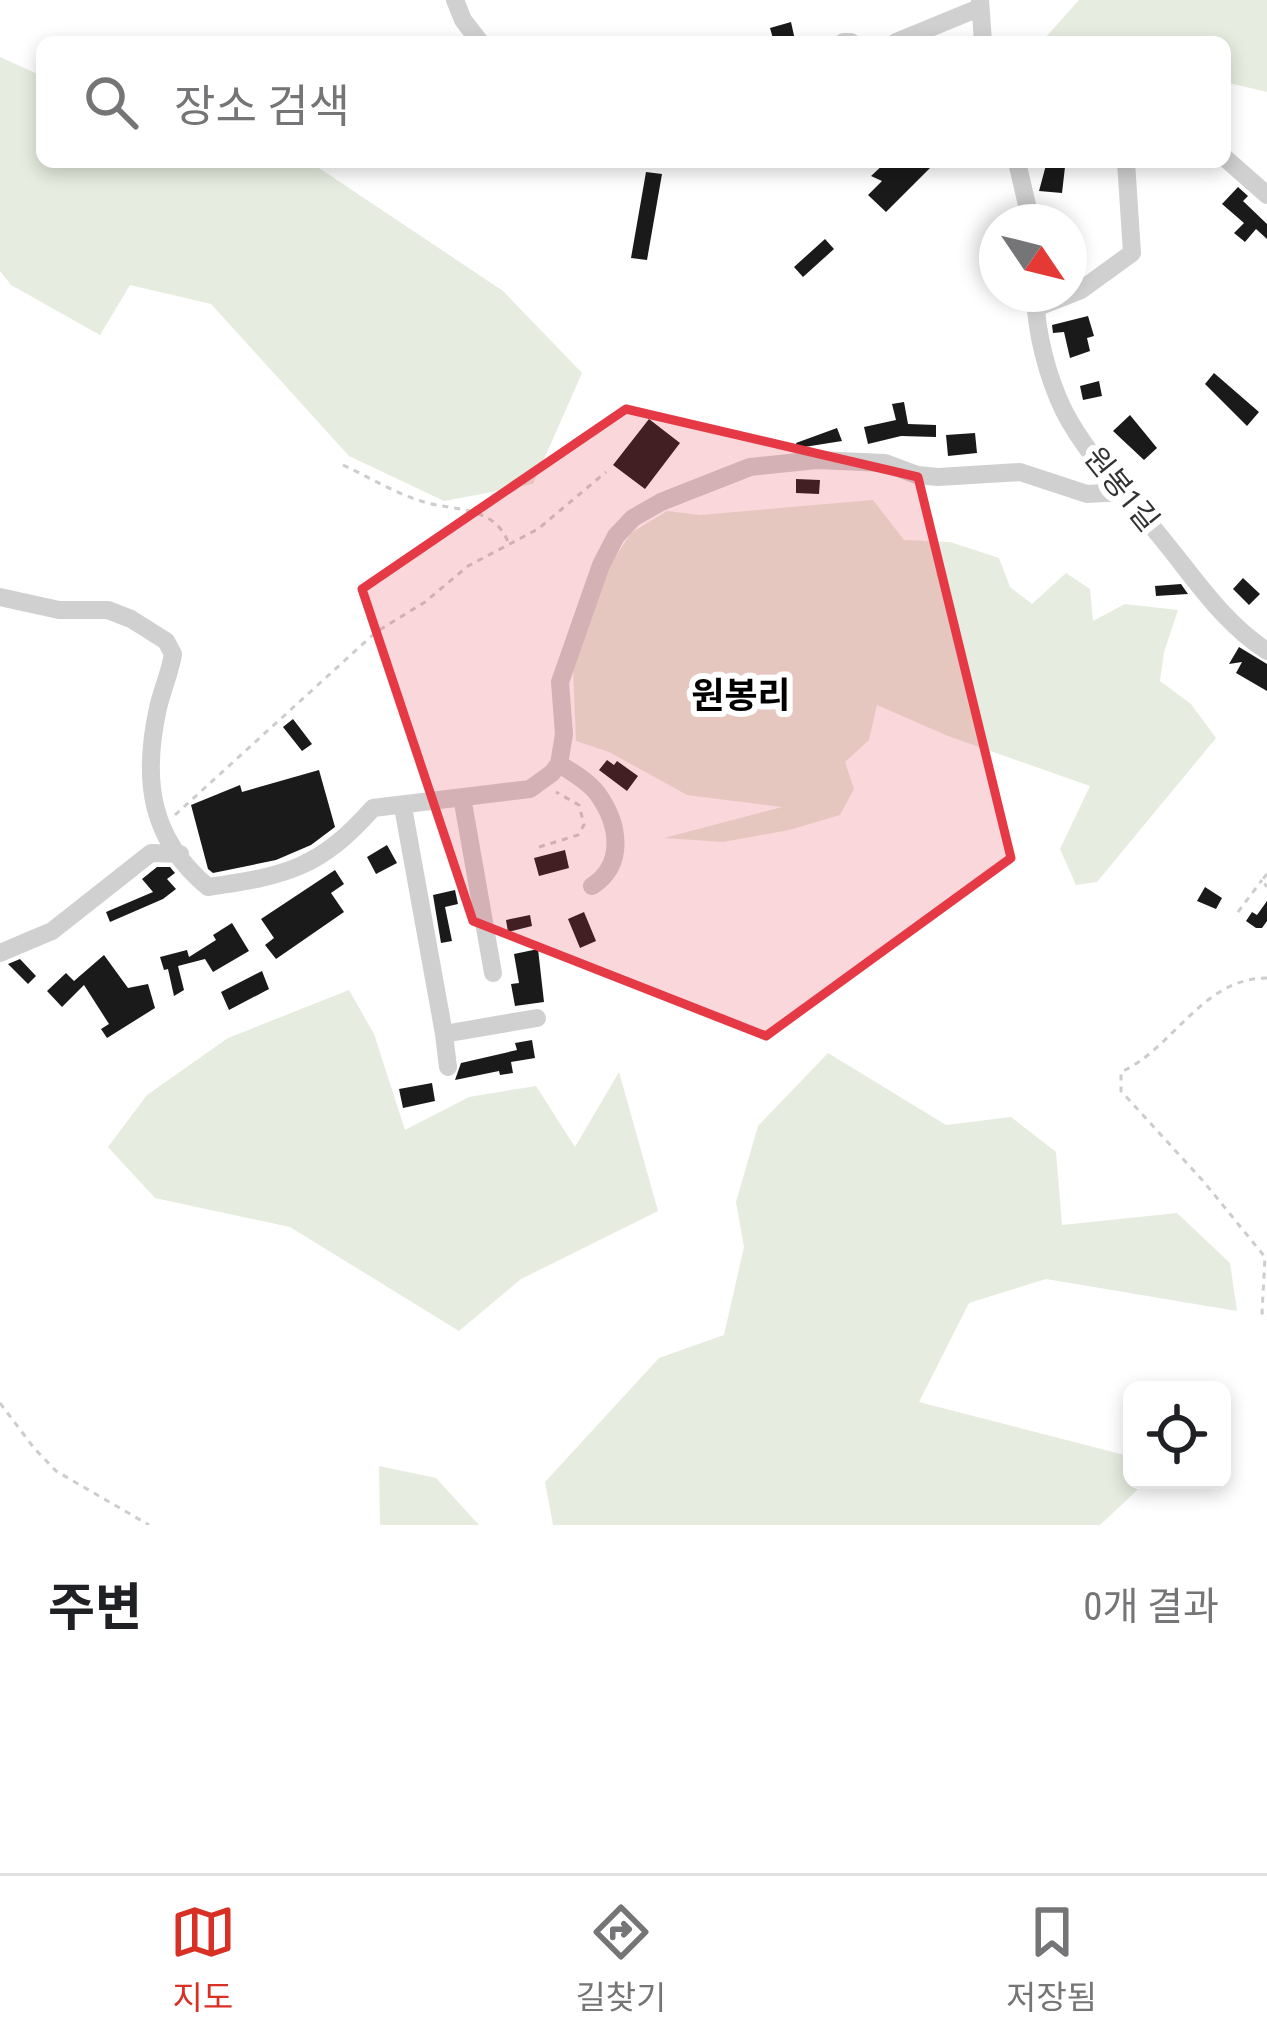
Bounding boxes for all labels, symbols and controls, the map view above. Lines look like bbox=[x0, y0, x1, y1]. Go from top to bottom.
search box bbox=[36, 36, 1231, 168]
icon: search bbox=[78, 69, 144, 135]
text: 장소 검색 bbox=[174, 80, 350, 133]
north arrow bbox=[979, 204, 1087, 312]
street label: 원봉1길 bbox=[1078, 440, 1166, 538]
district label: 원봉리 bbox=[691, 675, 791, 717]
map controls bbox=[1123, 1381, 1231, 1489]
button: locate bbox=[1123, 1381, 1231, 1489]
text: 주변 bbox=[48, 1578, 142, 1637]
text: 0개 결과 bbox=[1083, 1584, 1219, 1630]
tab: 지도 bbox=[170, 1899, 236, 2019]
tab: 길찾기 bbox=[575, 1899, 666, 2019]
tab: 저장됨 bbox=[1006, 1899, 1097, 2019]

